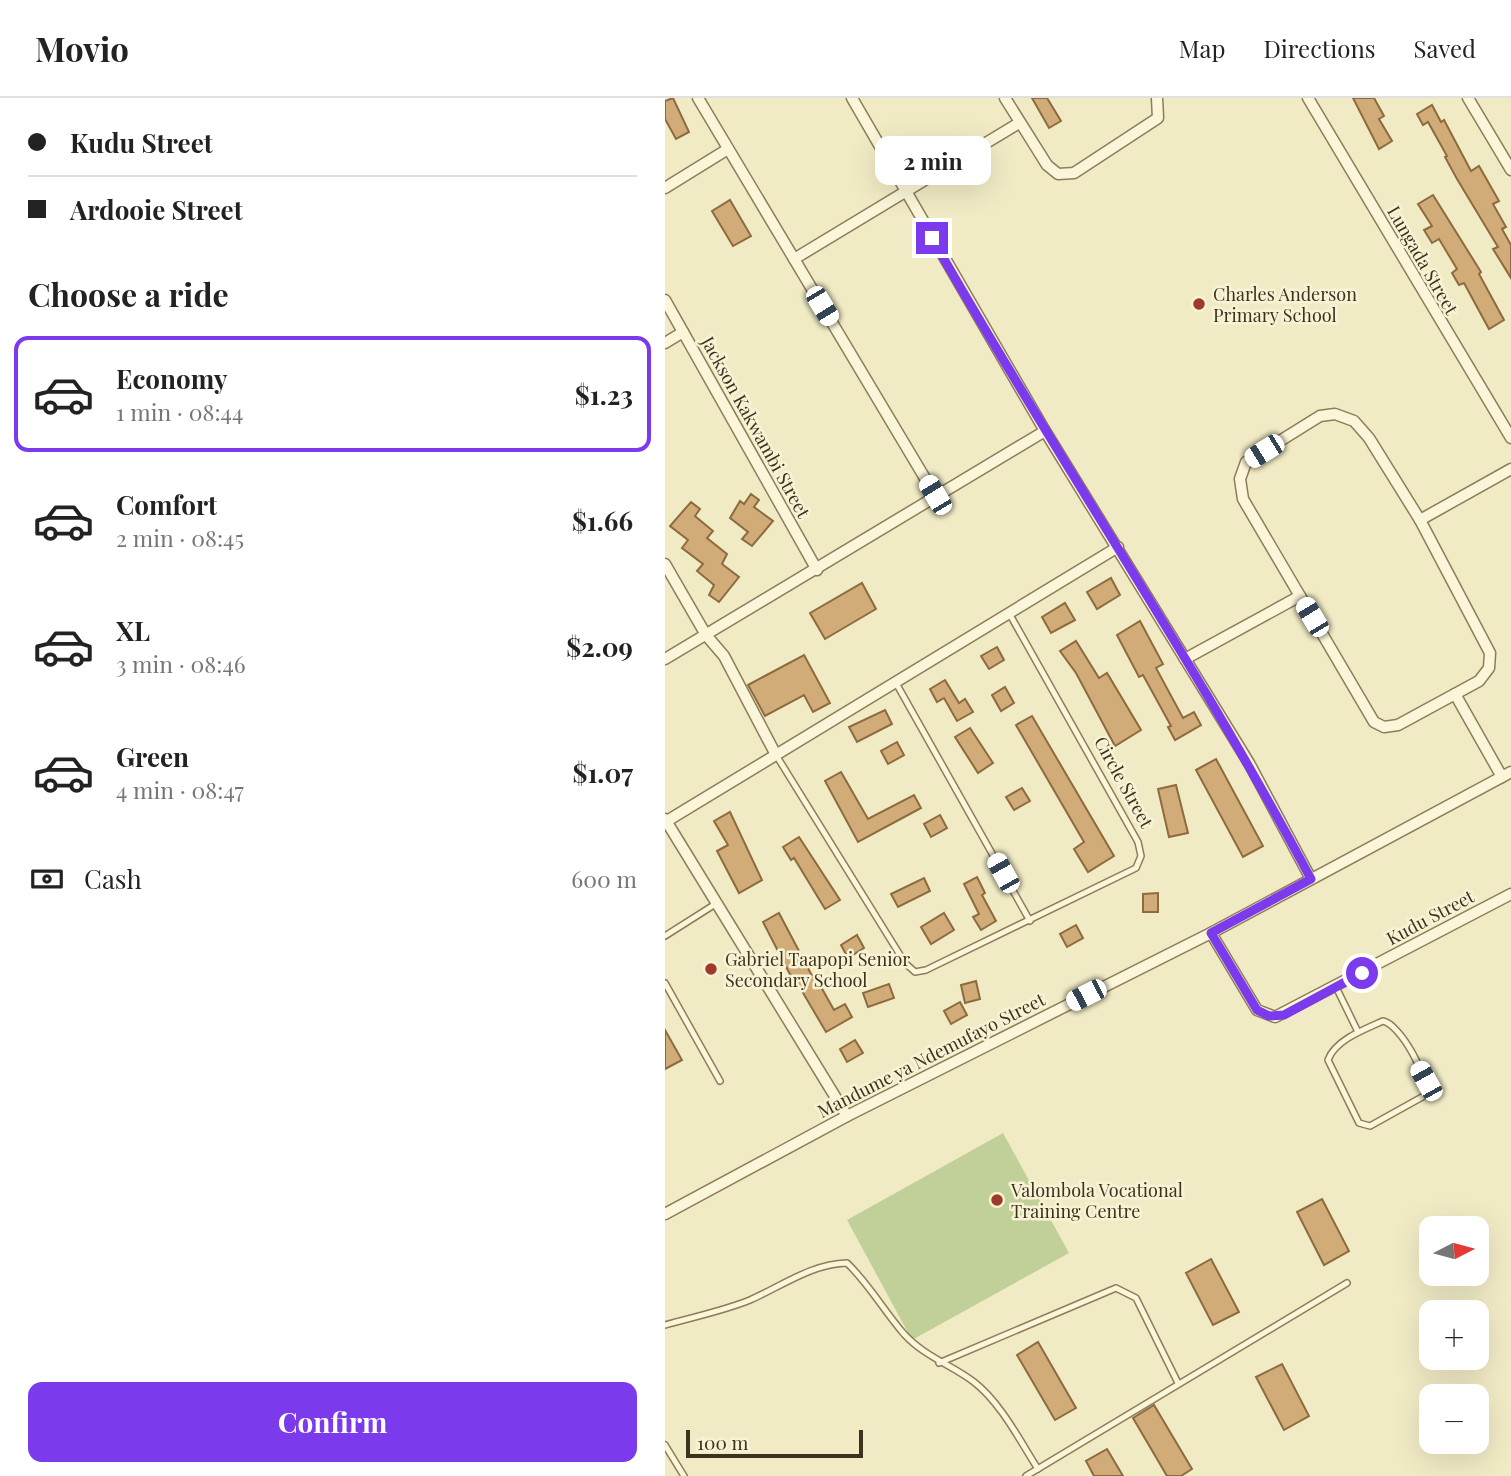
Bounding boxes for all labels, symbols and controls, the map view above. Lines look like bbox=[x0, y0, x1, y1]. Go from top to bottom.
text: Movio bbox=[35, 26, 129, 70]
text: Map bbox=[1179, 32, 1225, 64]
text: Directions bbox=[1263, 32, 1376, 64]
text: Saved bbox=[1414, 32, 1476, 64]
text: Kudu Street bbox=[70, 125, 213, 160]
callout: 2 min bbox=[874, 136, 990, 186]
text: 2 min bbox=[903, 145, 963, 176]
text: Ardooie Street bbox=[70, 192, 243, 227]
street label: Lungada Street bbox=[1382, 201, 1464, 319]
route end bbox=[916, 222, 948, 254]
text: Choose a ride bbox=[28, 272, 229, 315]
place label: Charles Anderson Primary School bbox=[1213, 282, 1357, 327]
car bbox=[803, 283, 842, 329]
marker: Charles Anderson Primary School bbox=[1191, 296, 1207, 312]
street label: Jackson Kakwambi Street bbox=[696, 331, 816, 522]
text: Economy bbox=[116, 361, 227, 396]
icon: car bbox=[32, 363, 95, 426]
text: $1.23 bbox=[575, 377, 633, 412]
text: 1 min · 08:44 bbox=[116, 396, 243, 427]
car bbox=[1241, 431, 1288, 471]
car bbox=[916, 472, 955, 518]
text: Comfort bbox=[116, 487, 217, 522]
icon: car bbox=[32, 489, 95, 552]
text: $1.66 bbox=[572, 503, 633, 538]
text: 2 min · 08:45 bbox=[116, 522, 244, 553]
car bbox=[1293, 594, 1332, 640]
text: XL bbox=[116, 613, 150, 648]
icon: car bbox=[32, 615, 95, 678]
text: $2.09 bbox=[566, 629, 633, 664]
text: 3 min · 08:46 bbox=[116, 648, 246, 679]
street label: Circle Street bbox=[1089, 732, 1159, 833]
text: Green bbox=[116, 739, 189, 774]
icon: car bbox=[32, 741, 95, 804]
text: $1.07 bbox=[572, 755, 633, 790]
text: 4 min · 08:47 bbox=[116, 774, 244, 805]
car bbox=[984, 850, 1023, 896]
icon: cash bbox=[28, 860, 66, 898]
text: Cash bbox=[84, 861, 142, 896]
text: 600 m bbox=[571, 863, 637, 894]
street label: Kudu Street bbox=[1382, 884, 1479, 950]
place label: Gabriel Taapopi Senior Secondary School bbox=[725, 947, 910, 992]
route start bbox=[1346, 957, 1378, 989]
marker: Gabriel Taapopi Senior Secondary School bbox=[703, 961, 719, 977]
car bbox=[1063, 976, 1110, 1014]
street label: Mandume ya Ndemufayo Street bbox=[813, 987, 1049, 1123]
car bbox=[1407, 1058, 1446, 1104]
place label: Valombola Vocational Training Centre bbox=[1010, 1178, 1183, 1223]
marker: Valombola Vocational Training Centre bbox=[989, 1192, 1005, 1208]
north arrow bbox=[1419, 1216, 1489, 1286]
map controls bbox=[1419, 1216, 1489, 1454]
button: + bbox=[1419, 1300, 1489, 1370]
button: Confirm bbox=[28, 1382, 637, 1462]
button: − bbox=[1419, 1384, 1489, 1454]
scale bar bbox=[686, 1427, 863, 1459]
text: 100 m bbox=[697, 1429, 748, 1455]

